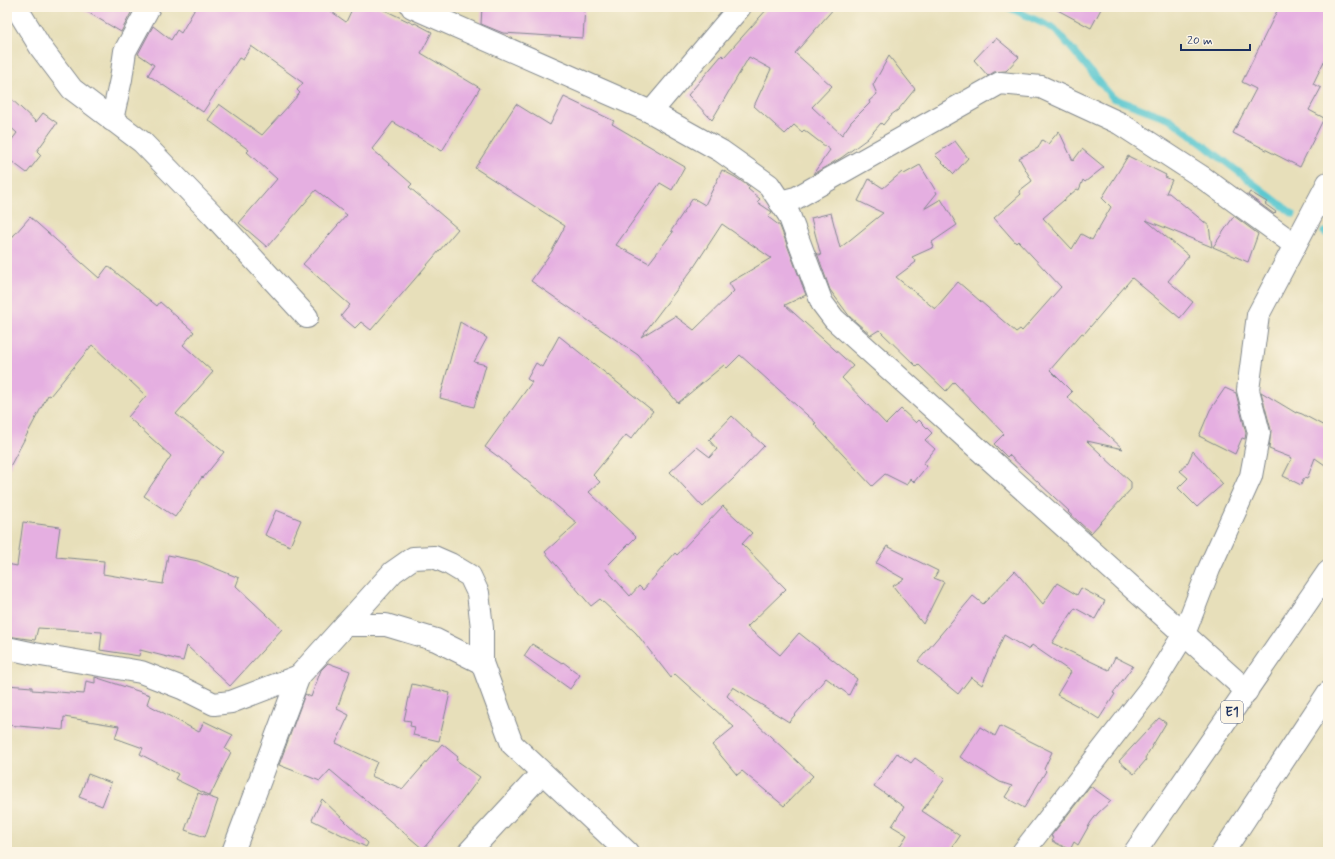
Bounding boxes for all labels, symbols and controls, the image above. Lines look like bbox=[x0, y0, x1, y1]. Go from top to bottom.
scale bar bbox=[1181, 26, 1250, 52]
text: 20 m bbox=[1187, 33, 1213, 49]
road number: E1 bbox=[1221, 701, 1243, 723]

